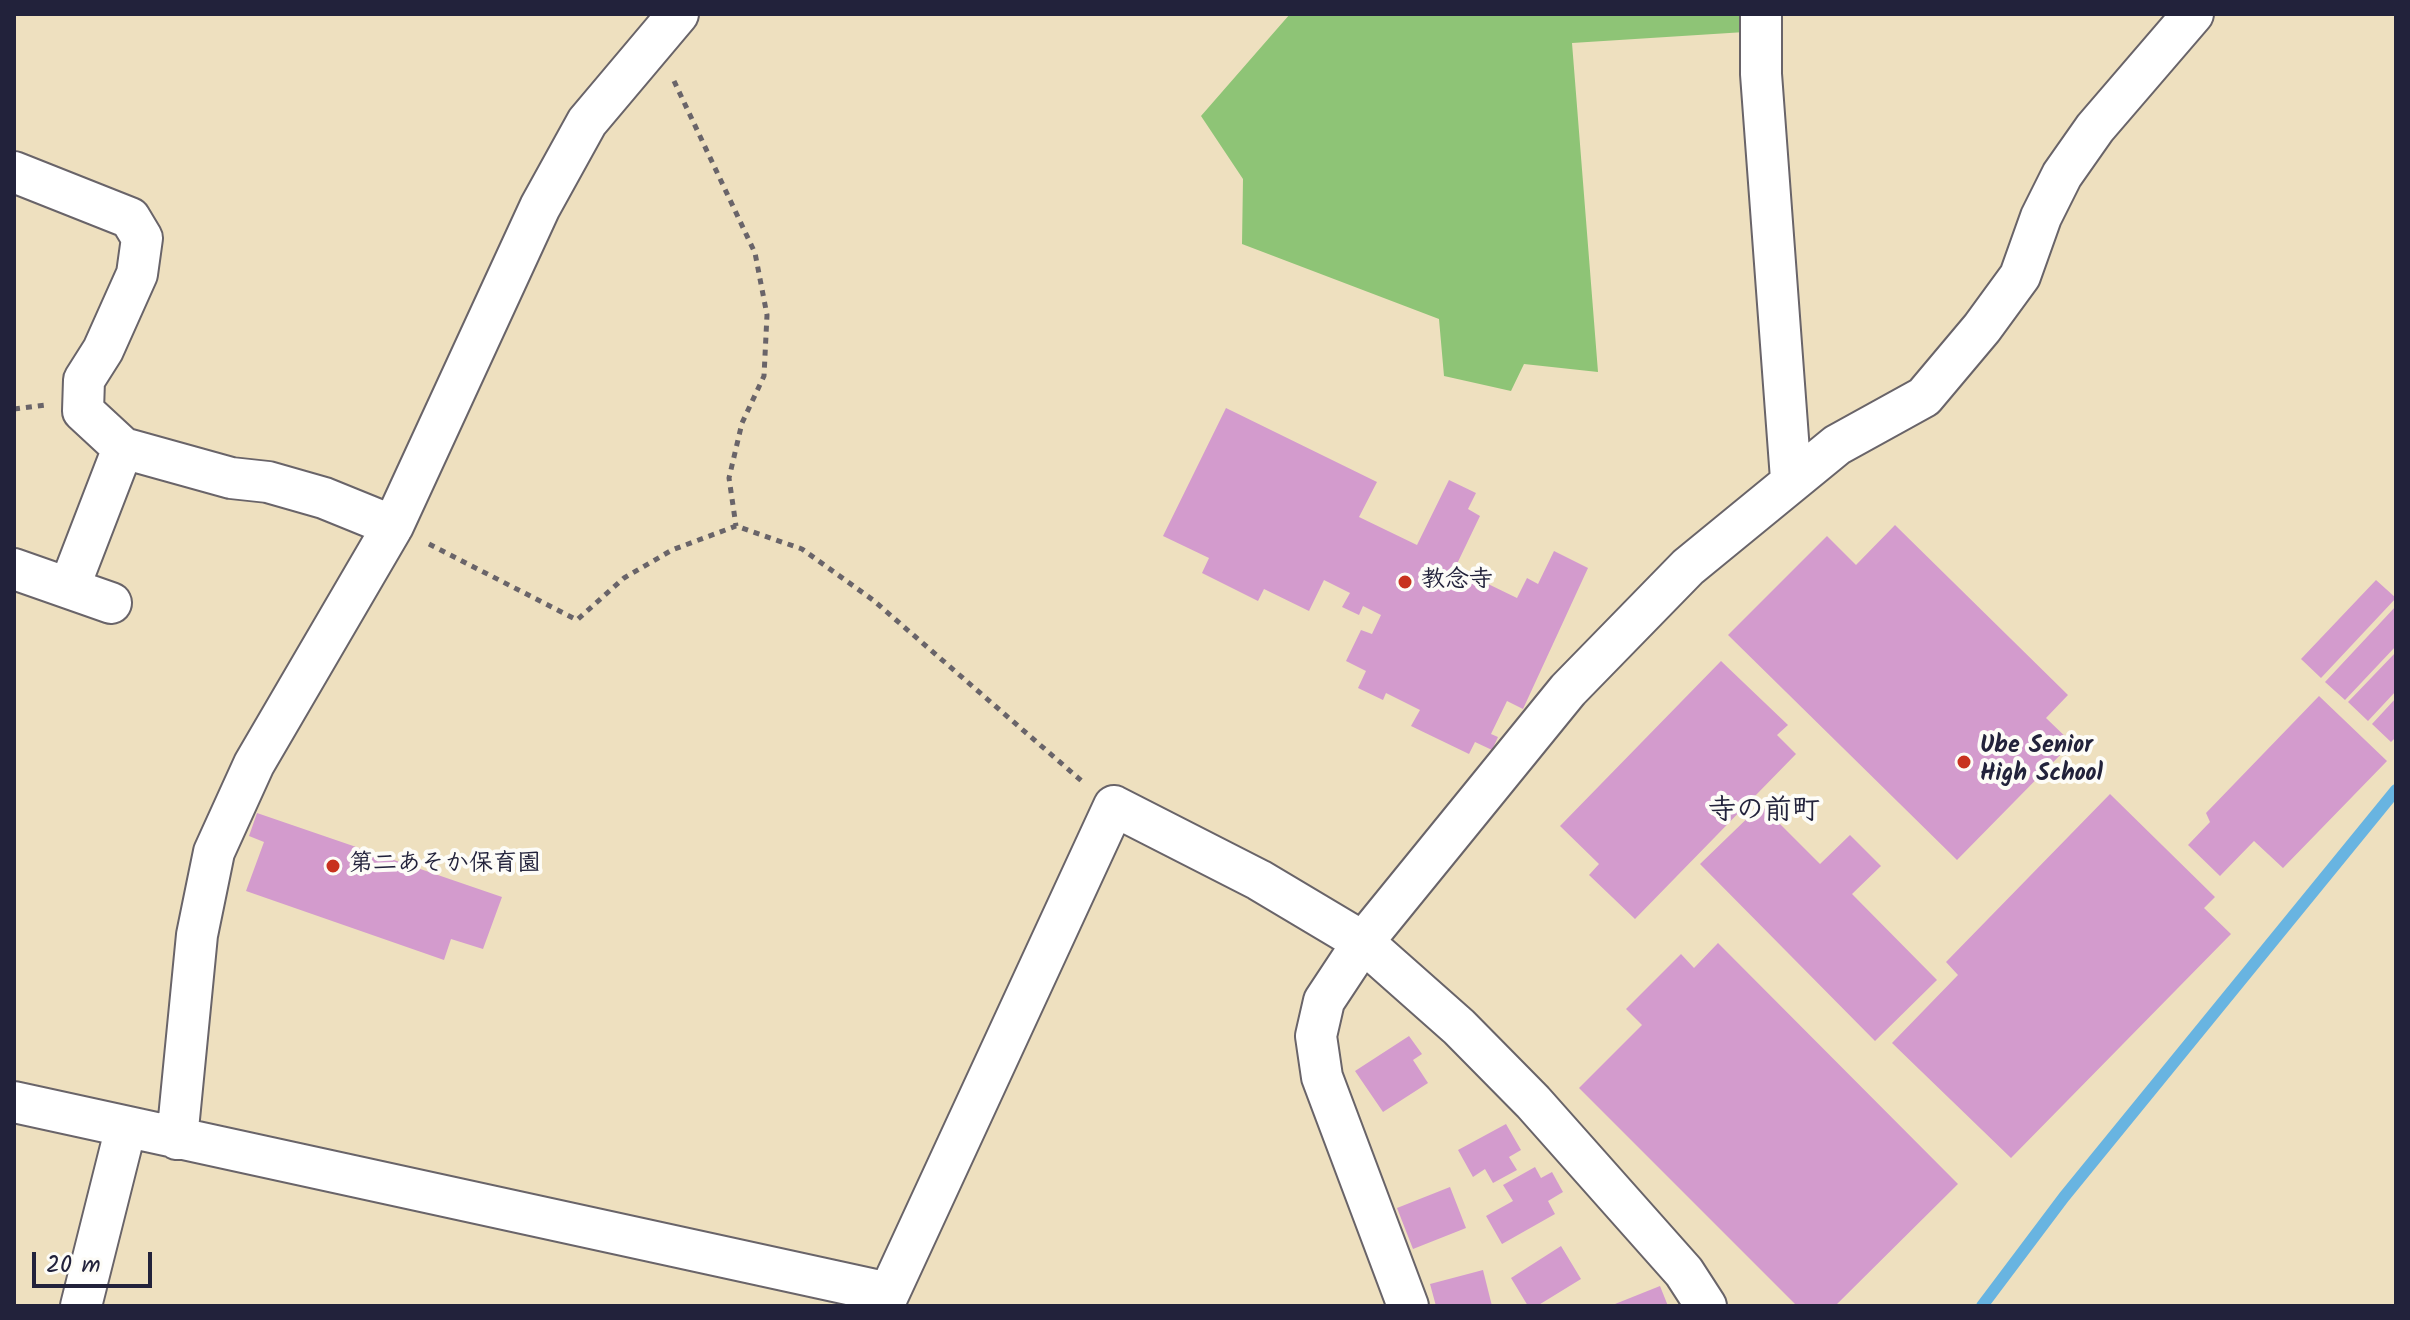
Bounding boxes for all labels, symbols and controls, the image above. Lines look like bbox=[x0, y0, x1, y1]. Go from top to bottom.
place label: 教念寺 bbox=[1421, 568, 1493, 596]
marker: 教念寺 bbox=[1396, 573, 1414, 591]
place label: Ube Senior High School bbox=[1980, 734, 2103, 790]
marker: Ube Senior High School bbox=[1955, 753, 1973, 771]
district label: 寺の前町 bbox=[1708, 796, 1820, 830]
place label: 第二あそか保育園 bbox=[349, 852, 541, 880]
marker: 第二あそか保育園 bbox=[324, 857, 342, 875]
scale bar bbox=[36, 1236, 156, 1286]
text: 20 m bbox=[46, 1246, 101, 1285]

